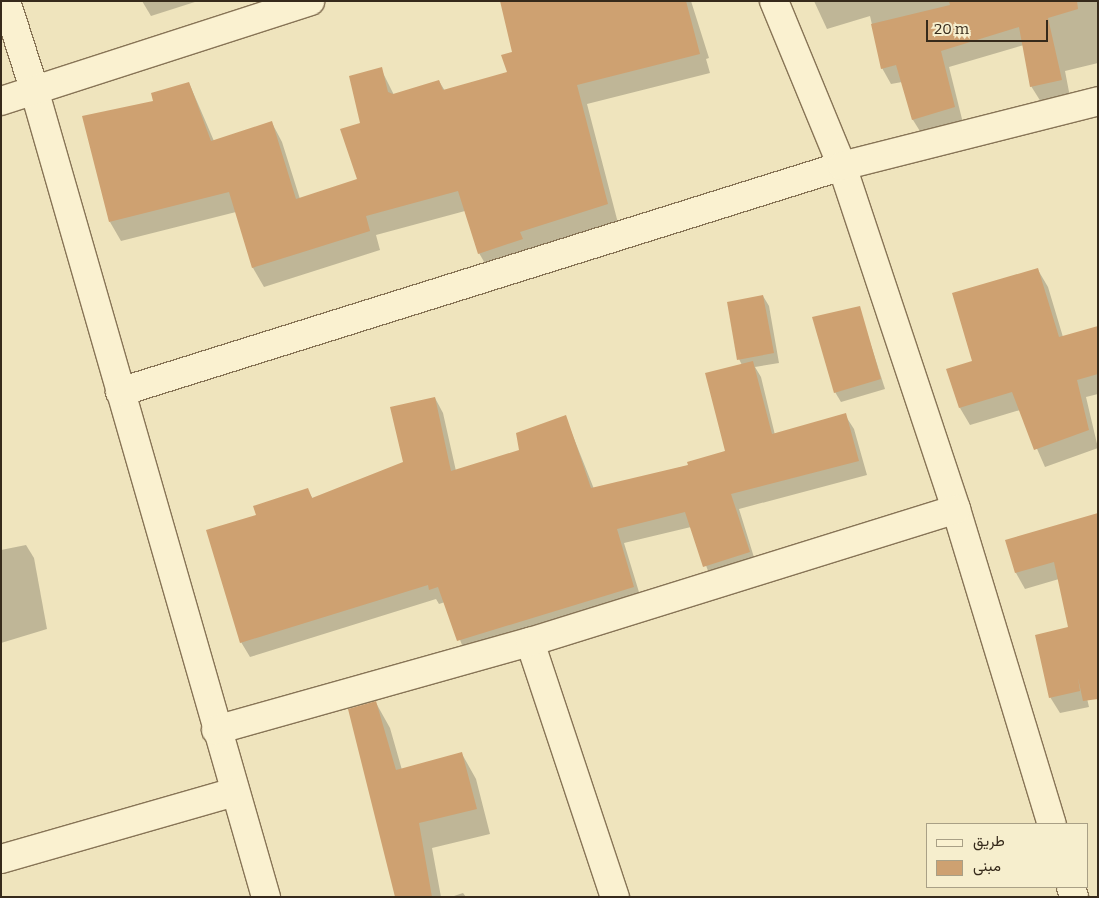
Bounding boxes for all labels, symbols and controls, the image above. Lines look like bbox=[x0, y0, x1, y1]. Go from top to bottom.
scale bar bbox=[929, 10, 1052, 42]
text: 20 m bbox=[934, 20, 969, 38]
legend bbox=[926, 823, 1089, 888]
text: طريق bbox=[973, 832, 1005, 850]
text: مبنى bbox=[973, 857, 1001, 875]

